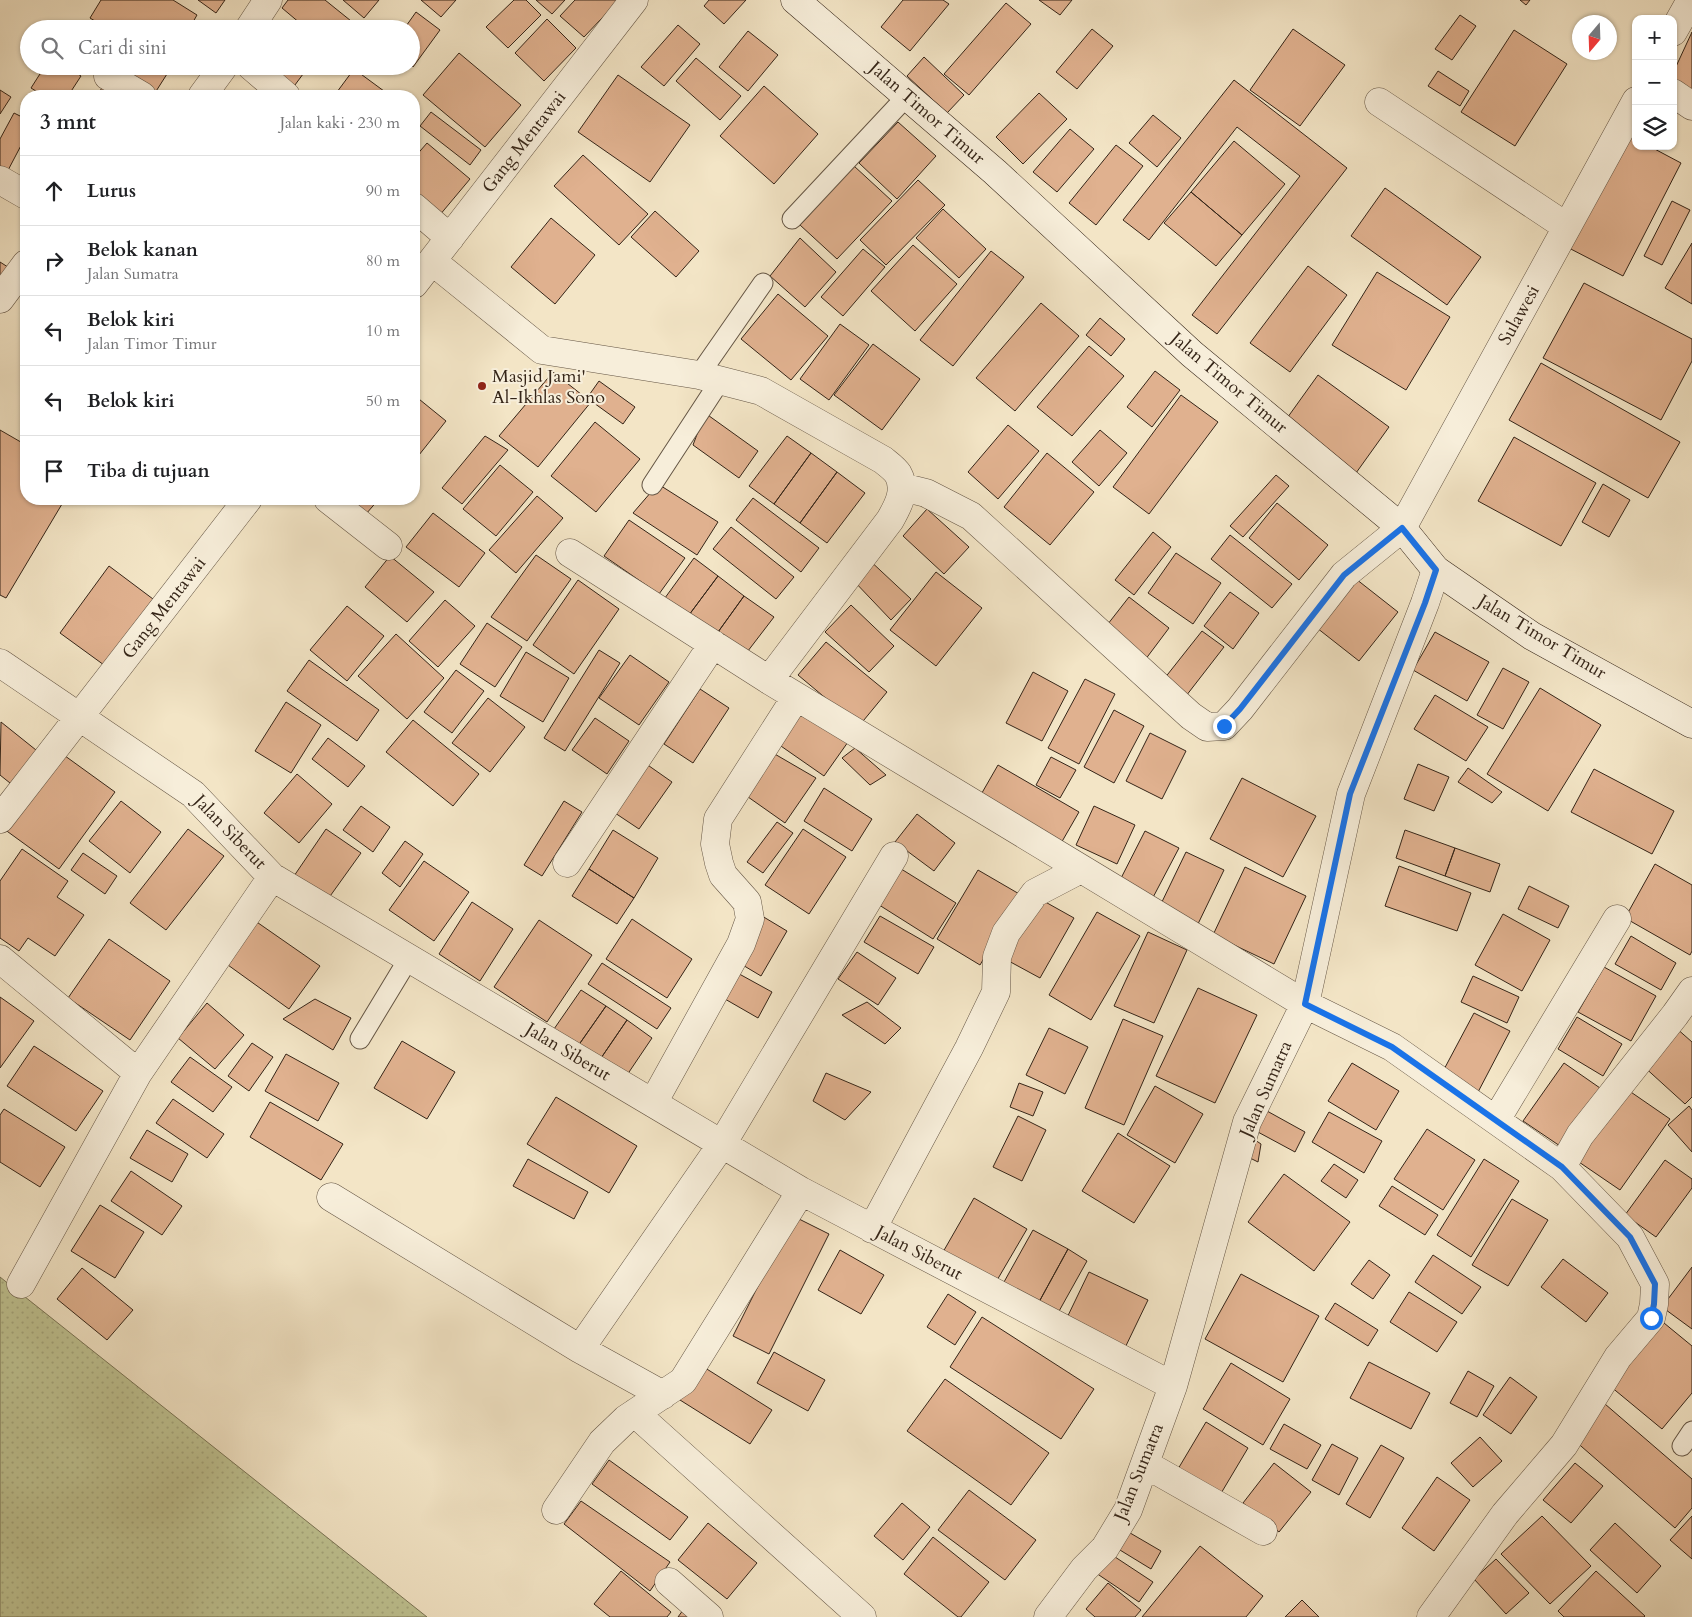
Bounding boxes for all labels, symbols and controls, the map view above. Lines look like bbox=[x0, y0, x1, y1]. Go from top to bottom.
north arrow bbox=[1572, 15, 1617, 60]
map controls bbox=[1632, 15, 1677, 150]
button: + bbox=[1632, 15, 1677, 60]
search box bbox=[20, 20, 420, 75]
icon: search bbox=[38, 34, 66, 62]
text: Cari di sini bbox=[78, 35, 167, 61]
street label: Jalan Timor Timur bbox=[862, 54, 991, 171]
button: − bbox=[1632, 60, 1677, 105]
street label: Gang Mentawai bbox=[476, 86, 572, 198]
button: layers bbox=[1632, 105, 1677, 150]
text: 3 mnt bbox=[40, 108, 96, 137]
text: Jalan kaki · 230 m bbox=[280, 112, 400, 134]
icon: ahead bbox=[40, 177, 68, 205]
text: Lurus bbox=[87, 178, 136, 204]
text: 90 m bbox=[366, 180, 400, 202]
text: Belok kanan bbox=[87, 237, 198, 263]
icon: right bbox=[40, 247, 68, 275]
text: 80 m bbox=[366, 250, 400, 272]
text: Jalan Sumatra bbox=[87, 263, 179, 285]
street label: Sulawesi bbox=[1492, 281, 1546, 349]
text: Belok kiri bbox=[87, 307, 174, 333]
icon: left bbox=[40, 317, 68, 345]
text: 10 m bbox=[366, 320, 400, 342]
street label: Jalan Timor Timur bbox=[1163, 325, 1293, 440]
text: Jalan Timor Timur bbox=[87, 333, 217, 355]
place label: Masjid Jami' Al-Ikhlas Sono bbox=[492, 364, 605, 410]
marker: Masjid Jami' Al-Ikhlas Sono bbox=[476, 380, 488, 392]
icon: left bbox=[40, 387, 68, 415]
text: Belok kiri bbox=[87, 388, 174, 414]
text: 50 m bbox=[366, 390, 400, 412]
icon: arrive bbox=[40, 457, 68, 485]
text: Tiba di tujuan bbox=[87, 458, 210, 484]
street label: Gang Mentawai bbox=[116, 552, 212, 664]
street label: Jalan Timor Timur bbox=[1470, 587, 1611, 685]
route end bbox=[1213, 715, 1236, 738]
street label: Jalan Siberut bbox=[186, 787, 272, 875]
street label: Jalan Siberut bbox=[518, 1015, 616, 1087]
street label: Jalan Sumatra bbox=[1232, 1037, 1299, 1144]
street label: Jalan Siberut bbox=[868, 1218, 967, 1287]
route start bbox=[1640, 1307, 1663, 1330]
street label: Jalan Sumatra bbox=[1107, 1419, 1170, 1527]

